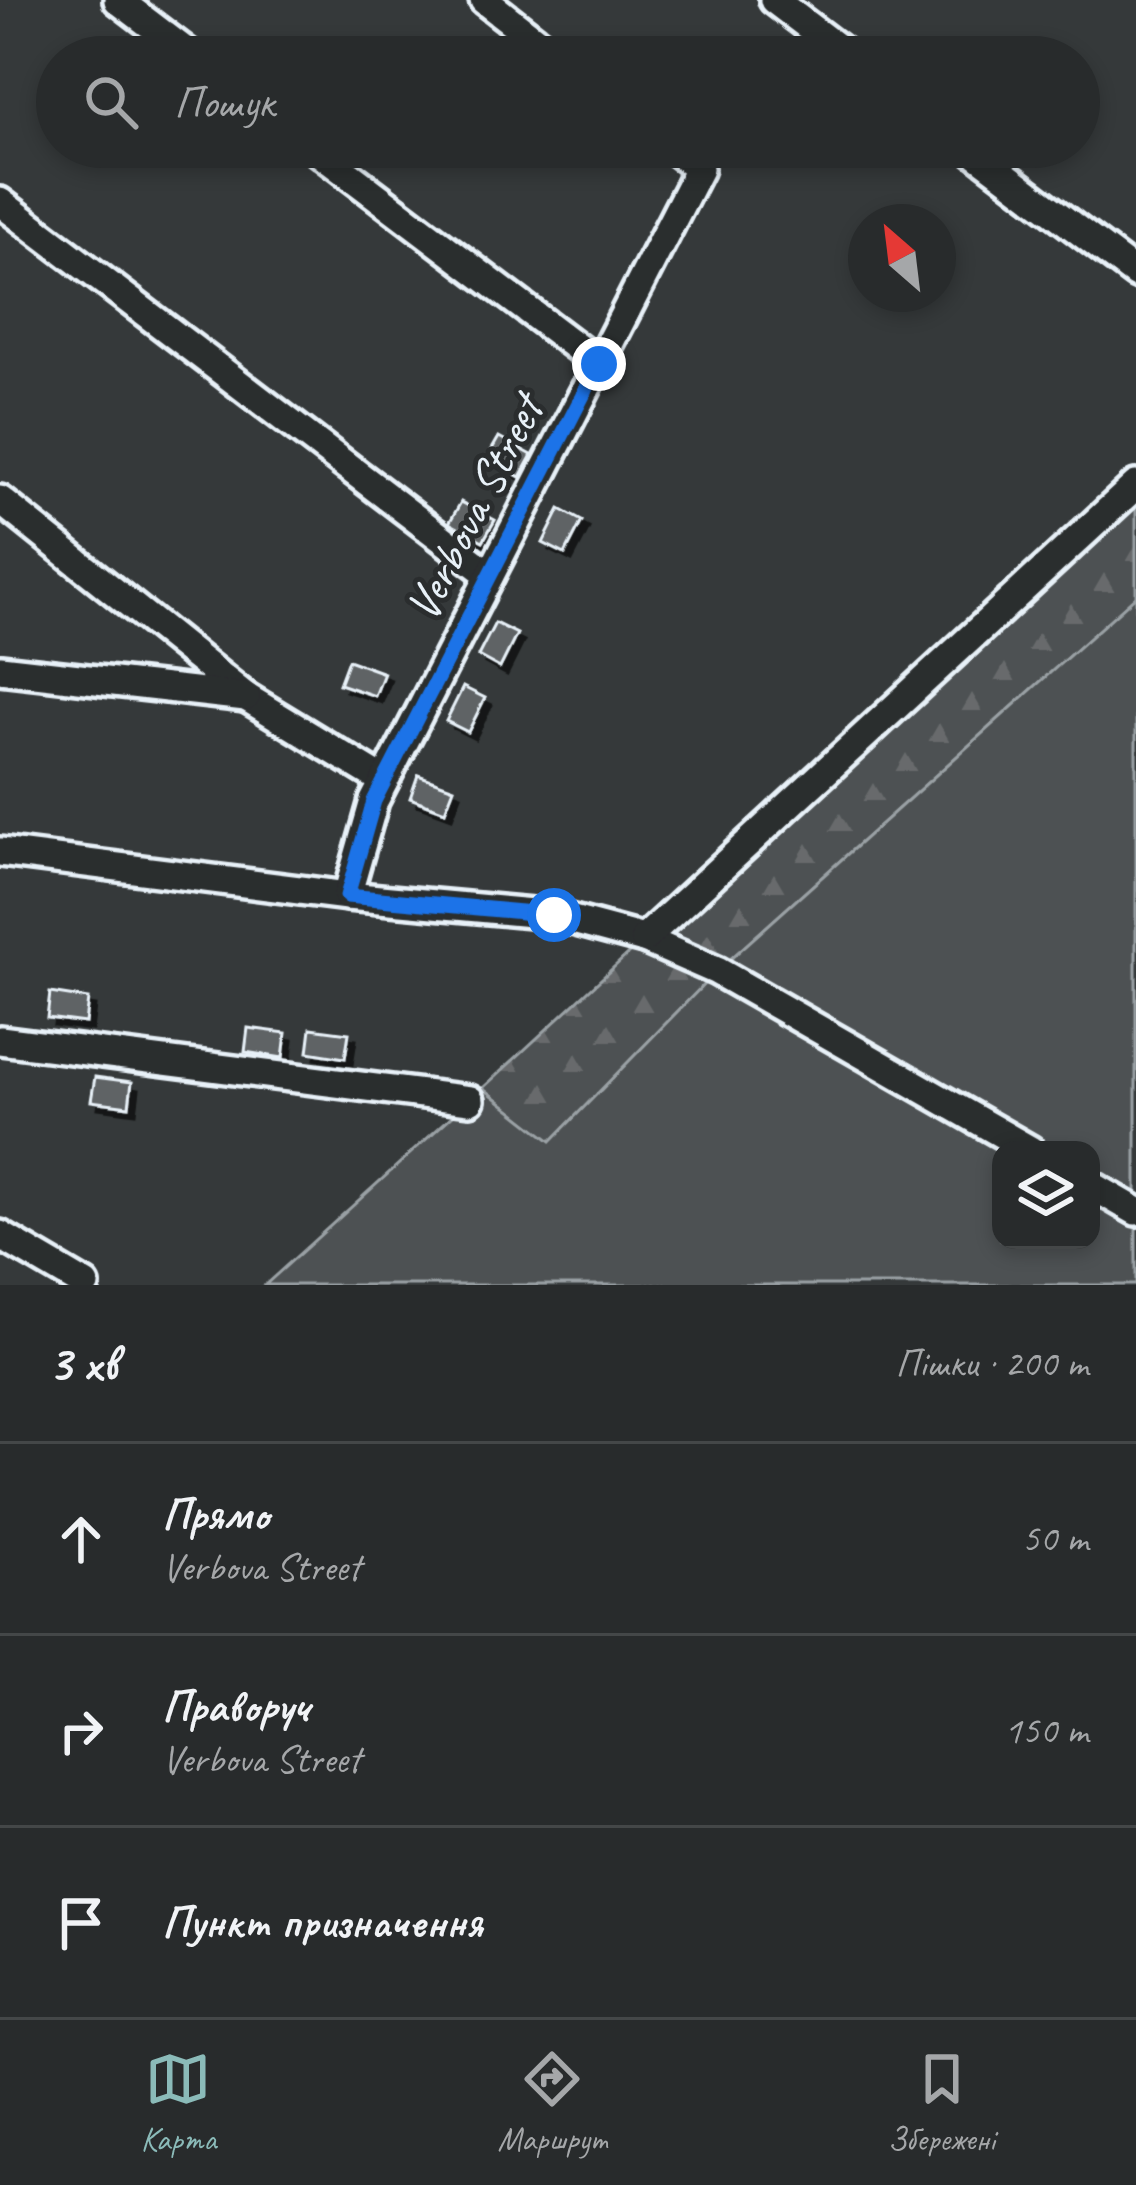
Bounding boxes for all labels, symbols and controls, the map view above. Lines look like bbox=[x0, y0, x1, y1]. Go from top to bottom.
search box bbox=[36, 36, 1100, 168]
icon: search bbox=[78, 69, 144, 135]
text: Пошук bbox=[174, 74, 274, 131]
north arrow bbox=[848, 204, 956, 312]
route end bbox=[572, 337, 626, 391]
street label: Verbova Street bbox=[392, 380, 559, 631]
route start bbox=[527, 888, 581, 942]
map controls bbox=[992, 1141, 1100, 1249]
button: layers bbox=[992, 1141, 1100, 1249]
text: 3 хв bbox=[48, 1331, 118, 1395]
text: Пішки · 200 m bbox=[895, 1339, 1088, 1388]
text: Прямо bbox=[162, 1486, 269, 1543]
icon: ahead bbox=[48, 1506, 114, 1572]
text: 50 m bbox=[1022, 1514, 1088, 1563]
text: Verbova Street bbox=[162, 1543, 361, 1592]
text: Праворуч bbox=[162, 1678, 309, 1735]
icon: right bbox=[48, 1698, 114, 1764]
text: 150 m bbox=[1004, 1706, 1088, 1755]
text: Verbova Street bbox=[162, 1735, 361, 1784]
icon: arrive bbox=[48, 1890, 114, 1956]
text: Пункт призначення bbox=[162, 1894, 482, 1951]
tab: Карта bbox=[141, 2046, 216, 2160]
tab: Маршрут bbox=[498, 2046, 606, 2160]
tab: Збережені bbox=[888, 2046, 995, 2160]

